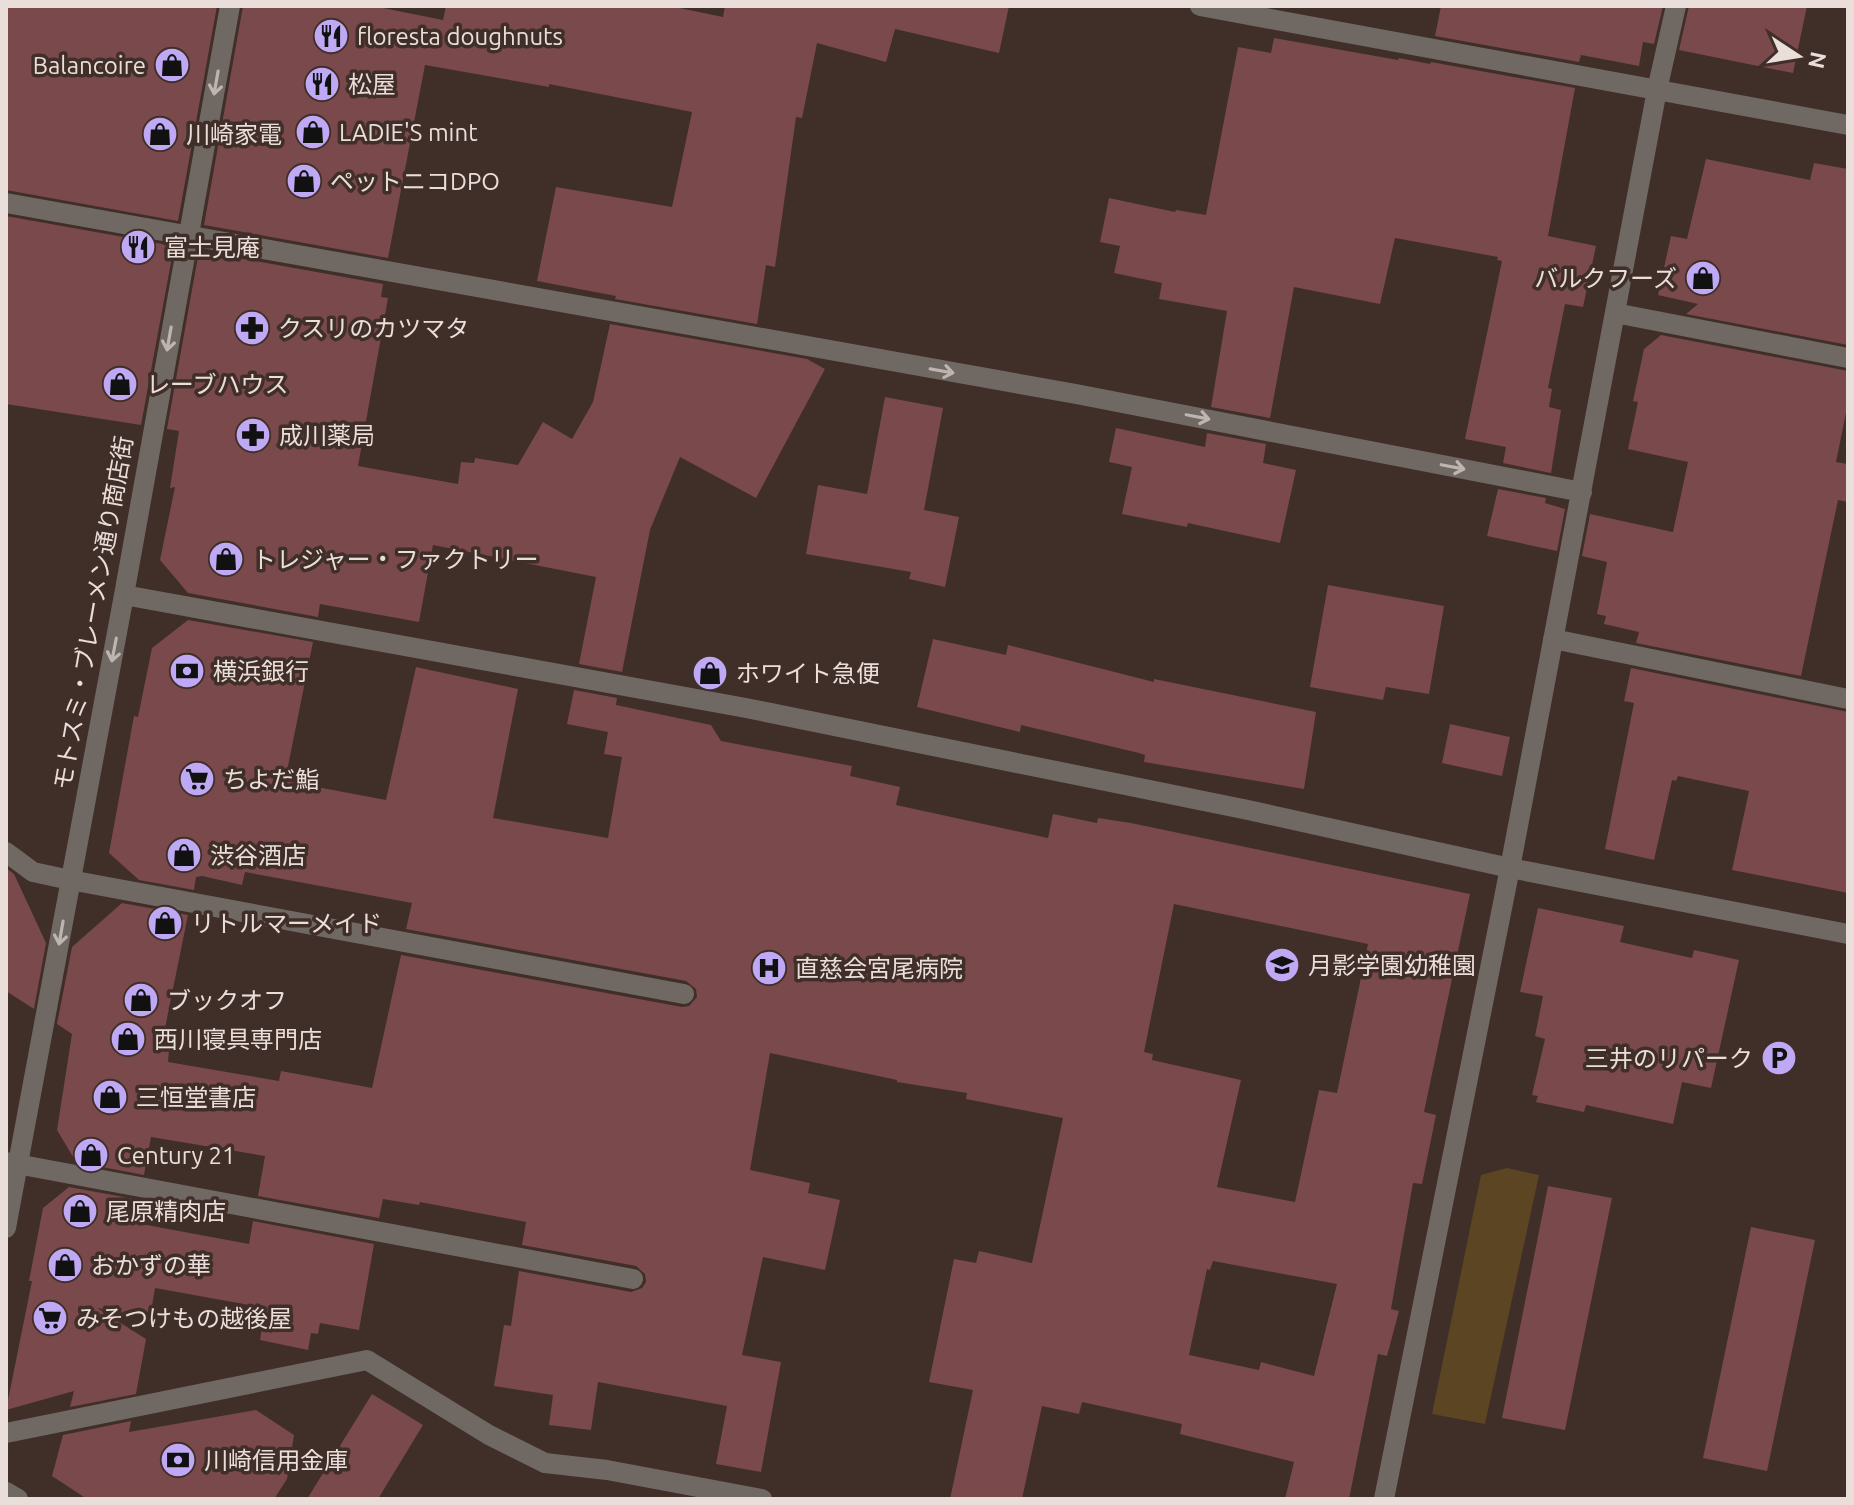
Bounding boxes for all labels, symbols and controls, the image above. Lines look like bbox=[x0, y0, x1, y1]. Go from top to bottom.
north arrow bbox=[1758, 16, 1838, 96]
restaurant icon: floresta doughnuts bbox=[312, 17, 350, 55]
place label: floresta doughnuts bbox=[357, 23, 563, 50]
shop icon: Balancoire bbox=[153, 46, 191, 84]
text: N bbox=[1804, 50, 1832, 71]
place label: Balancoire bbox=[33, 52, 146, 79]
restaurant icon: 松屋 bbox=[303, 65, 341, 103]
one-way arrow bbox=[207, 69, 222, 95]
place label: 松屋 bbox=[348, 71, 396, 98]
shop icon: LADIE'S mint bbox=[294, 113, 332, 151]
shop icon: 川崎家電 bbox=[141, 115, 179, 153]
place label: LADIE'S mint bbox=[339, 119, 478, 146]
place label: 川崎家電 bbox=[186, 121, 282, 148]
shop icon: ペットニコDPO bbox=[285, 162, 323, 200]
place label: ペットニコDPO bbox=[330, 168, 500, 195]
restaurant icon: 富士見庵 bbox=[119, 228, 157, 266]
place label: 富士見庵 bbox=[164, 234, 260, 261]
shop icon: バルクフーズ bbox=[1684, 259, 1722, 297]
place label: バルクフーズ bbox=[1534, 265, 1677, 292]
pharmacy icon: クスリのカツマタ bbox=[233, 309, 271, 347]
place label: クスリのカツマタ bbox=[278, 315, 469, 342]
one-way arrow bbox=[161, 325, 176, 351]
one-way arrow bbox=[929, 364, 954, 379]
shop icon: レーブハウス bbox=[101, 365, 139, 403]
place label: レーブハウス bbox=[146, 371, 289, 398]
one-way arrow bbox=[1185, 411, 1210, 426]
pharmacy icon: 成川薬局 bbox=[234, 416, 272, 454]
place label: 成川薬局 bbox=[279, 422, 375, 449]
street label: モトスミ・ブレーメン通り商店街 bbox=[49, 434, 137, 792]
one-way arrow bbox=[1440, 460, 1465, 475]
shop icon: トレジャー・ファクトリー bbox=[207, 540, 245, 578]
place label: トレジャー・ファクトリー bbox=[252, 546, 539, 573]
one-way arrow bbox=[106, 636, 121, 662]
bank icon: 横浜銀行 bbox=[168, 652, 206, 690]
shop icon: ホワイト急便 bbox=[691, 654, 729, 692]
place label: 横浜銀行 bbox=[213, 658, 309, 685]
place label: ホワイト急便 bbox=[736, 660, 880, 687]
supermarket icon: ちよだ鮨 bbox=[178, 760, 216, 798]
place label: ちよだ鮨 bbox=[223, 766, 319, 793]
shop icon: 渋谷酒店 bbox=[165, 836, 203, 874]
place label: 渋谷酒店 bbox=[210, 842, 306, 869]
shop icon: リトルマーメイド bbox=[146, 904, 184, 942]
place label: リトルマーメイド bbox=[191, 910, 382, 937]
one-way arrow bbox=[52, 920, 67, 945]
school or university icon: 月影学園幼稚園 bbox=[1263, 946, 1301, 984]
hospital icon: 直慈会宮尾病院 bbox=[750, 949, 788, 987]
place label: 月影学園幼稚園 bbox=[1308, 952, 1476, 979]
place label: 直慈会宮尾病院 bbox=[795, 955, 963, 982]
shop icon: ブックオフ bbox=[122, 981, 160, 1019]
place label: ブックオフ bbox=[167, 987, 287, 1014]
shop icon: 西川寝具専門店 bbox=[109, 1020, 147, 1058]
place label: 西川寝具専門店 bbox=[154, 1026, 322, 1053]
parking icon: 三井のリパーク bbox=[1760, 1039, 1798, 1077]
place label: 三井のリパーク bbox=[1585, 1045, 1753, 1072]
shop icon: 三恒堂書店 bbox=[91, 1078, 129, 1116]
place label: 三恒堂書店 bbox=[136, 1084, 256, 1111]
shop icon: Century 21 bbox=[72, 1136, 110, 1174]
place label: Century 21 bbox=[117, 1142, 236, 1169]
shop icon: 尾原精肉店 bbox=[61, 1192, 99, 1230]
place label: 尾原精肉店 bbox=[106, 1198, 226, 1225]
shop icon: おかずの華 bbox=[46, 1246, 84, 1284]
place label: おかずの華 bbox=[91, 1252, 211, 1279]
supermarket icon: みそつけもの越後屋 bbox=[31, 1299, 69, 1337]
place label: みそつけもの越後屋 bbox=[76, 1305, 292, 1332]
bank icon: 川崎信用金庫 bbox=[159, 1441, 197, 1479]
place label: 川崎信用金庫 bbox=[204, 1447, 348, 1474]

